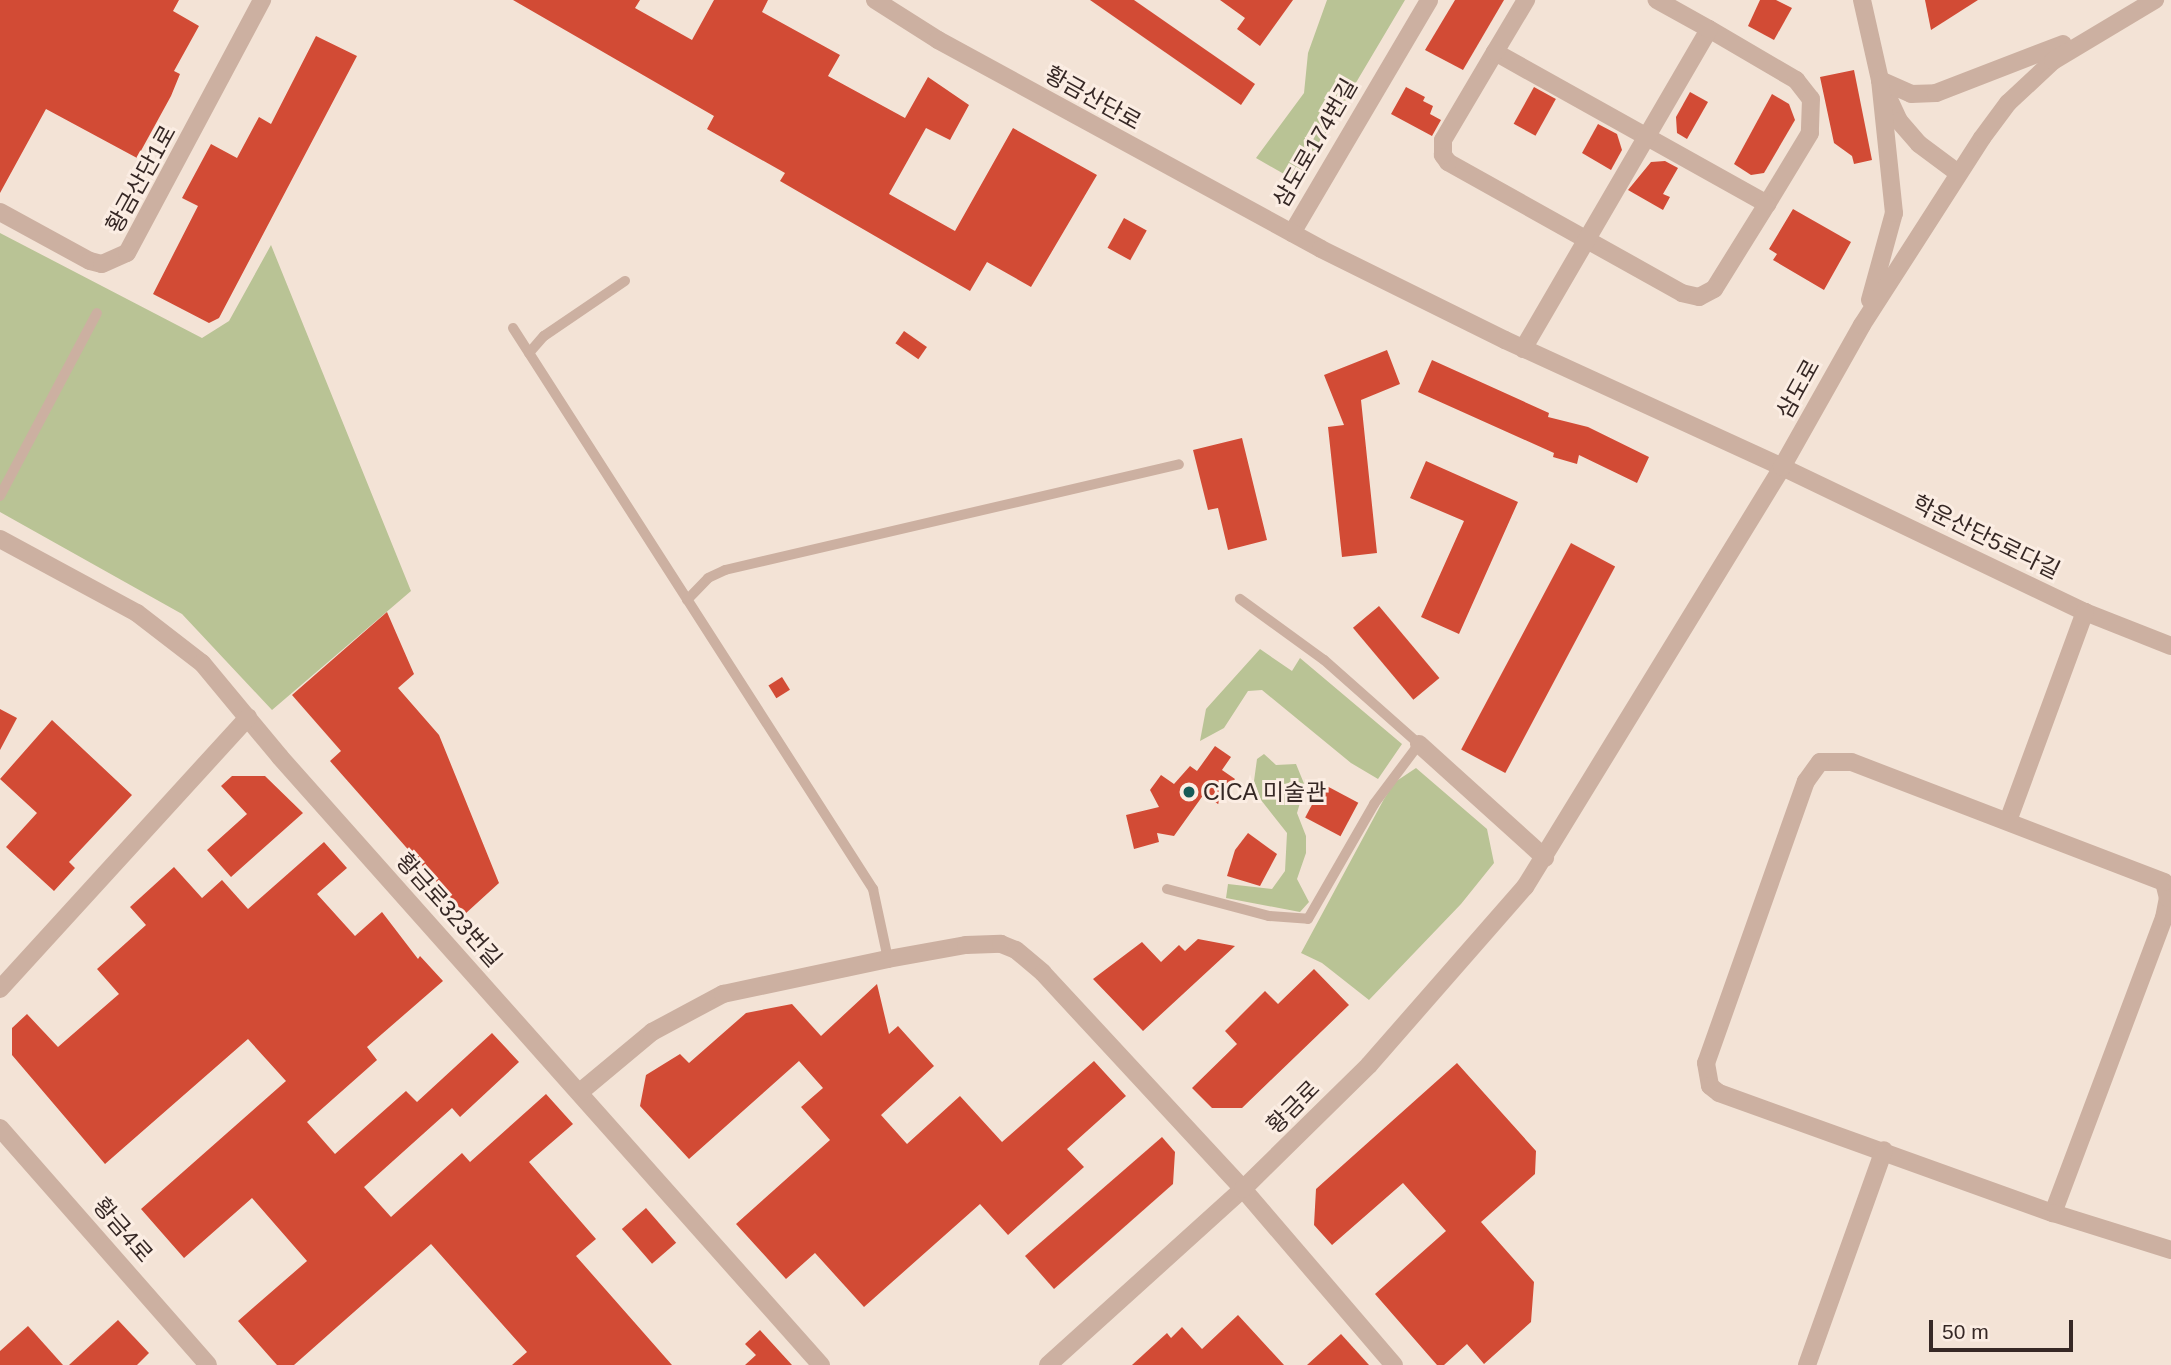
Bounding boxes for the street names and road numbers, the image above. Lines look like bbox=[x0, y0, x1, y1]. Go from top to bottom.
street label: 황금산단로 bbox=[1040, 60, 1146, 136]
street label: 삼도로174번길 bbox=[1267, 74, 1363, 212]
street label: 황금산단1로 bbox=[100, 120, 182, 238]
street label: 삼도로 bbox=[1771, 355, 1825, 423]
street label: 학운산단5로다길 bbox=[1908, 489, 2064, 585]
street label: 황금로323번길 bbox=[391, 847, 507, 973]
street label: 황금로 bbox=[1261, 1075, 1325, 1139]
street label: 황금4로 bbox=[88, 1192, 158, 1268]

